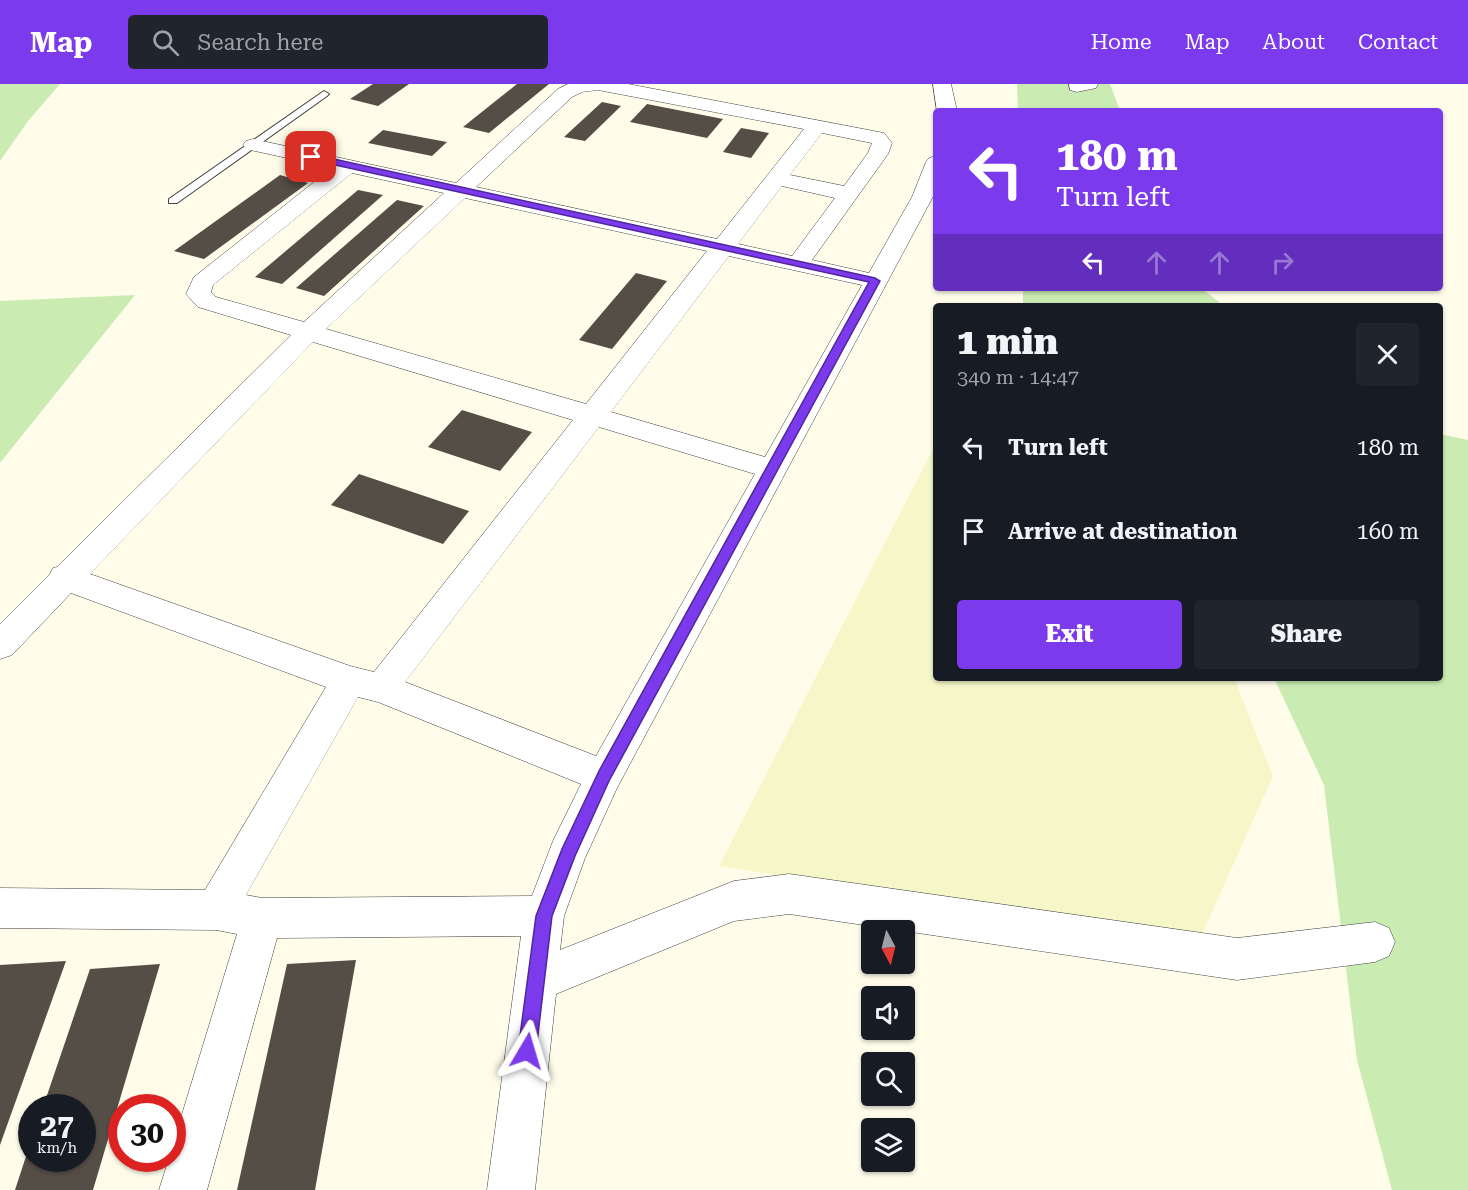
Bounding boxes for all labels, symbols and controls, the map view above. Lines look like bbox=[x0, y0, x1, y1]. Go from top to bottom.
search box bbox=[128, 15, 548, 69]
text: Map bbox=[30, 26, 92, 59]
icon: search bbox=[149, 26, 182, 59]
text: Search here bbox=[197, 30, 323, 55]
text: Home bbox=[1091, 30, 1152, 54]
text: Map bbox=[1185, 30, 1230, 54]
text: About bbox=[1263, 30, 1325, 54]
text: Contact bbox=[1358, 30, 1438, 54]
pin bbox=[285, 131, 336, 182]
text: 180 m bbox=[1056, 131, 1178, 180]
icon: left bbox=[957, 132, 1035, 210]
icon: arrive bbox=[294, 140, 327, 173]
text: Turn left bbox=[1056, 181, 1170, 213]
icon: left bbox=[1077, 246, 1110, 279]
icon: ahead bbox=[1140, 246, 1173, 279]
icon: ahead bbox=[1203, 246, 1236, 279]
icon: right bbox=[1266, 246, 1299, 279]
text: 1 min bbox=[957, 321, 1058, 363]
button: close bbox=[1356, 323, 1419, 386]
text: 340 m · 14:47 bbox=[957, 365, 1079, 389]
icon: left bbox=[957, 431, 990, 464]
text: Turn left bbox=[1008, 435, 1108, 460]
text: 180 m bbox=[1356, 435, 1419, 460]
icon: arrive bbox=[957, 515, 990, 548]
text: Arrive at destination bbox=[1008, 519, 1237, 544]
text: 160 m bbox=[1356, 519, 1419, 544]
button: Exit bbox=[957, 600, 1182, 669]
button: Share bbox=[1194, 600, 1419, 669]
north arrow bbox=[861, 920, 915, 974]
map controls bbox=[861, 920, 915, 1172]
button: sound bbox=[861, 986, 915, 1040]
position arrow bbox=[495, 1019, 559, 1083]
button: search bbox=[861, 1052, 915, 1106]
speed limit sign: 30 bbox=[108, 1094, 186, 1172]
text: 27 bbox=[40, 1108, 74, 1143]
button: layers bbox=[861, 1118, 915, 1172]
text: km/h bbox=[37, 1139, 77, 1157]

